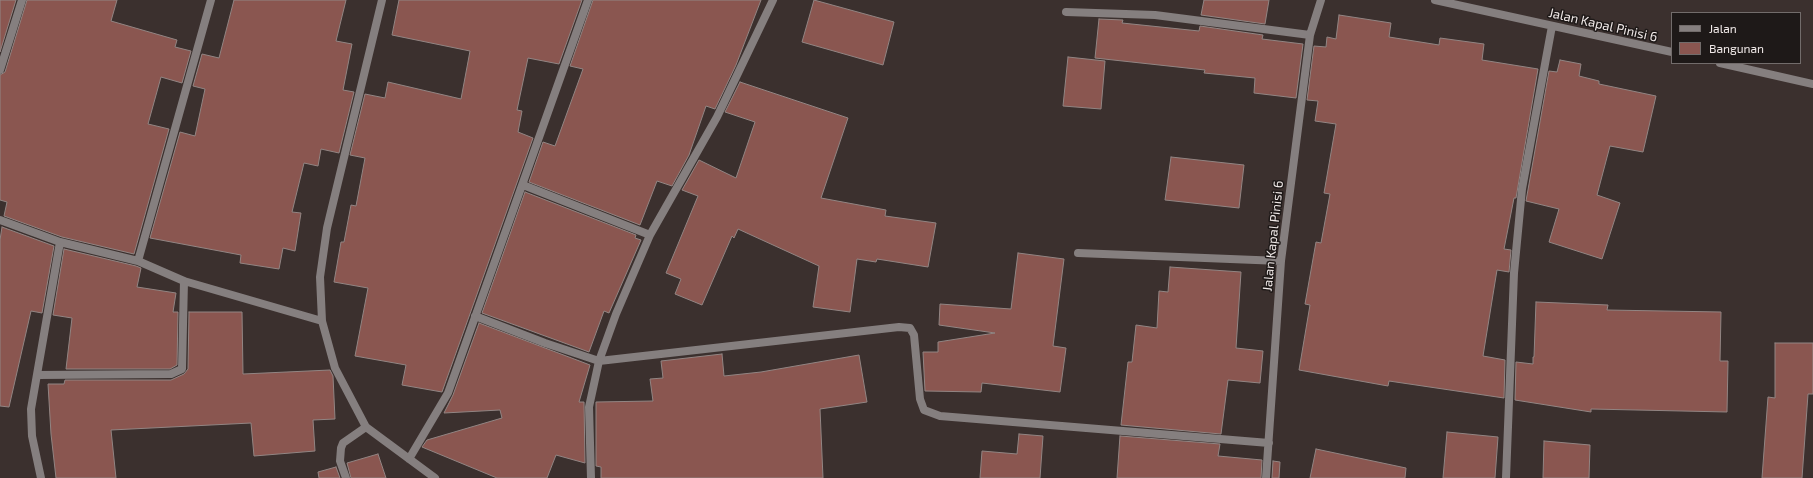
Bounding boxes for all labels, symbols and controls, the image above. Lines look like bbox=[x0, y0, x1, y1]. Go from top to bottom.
street label: Jalan Kapal Pinisi 6 bbox=[1547, 5, 1659, 45]
legend bbox=[1671, 12, 1801, 64]
text: Jalan bbox=[1709, 21, 1737, 35]
text: Bangunan bbox=[1709, 41, 1764, 55]
street label: Jalan Kapal Pinisi 6 bbox=[1259, 180, 1287, 292]

